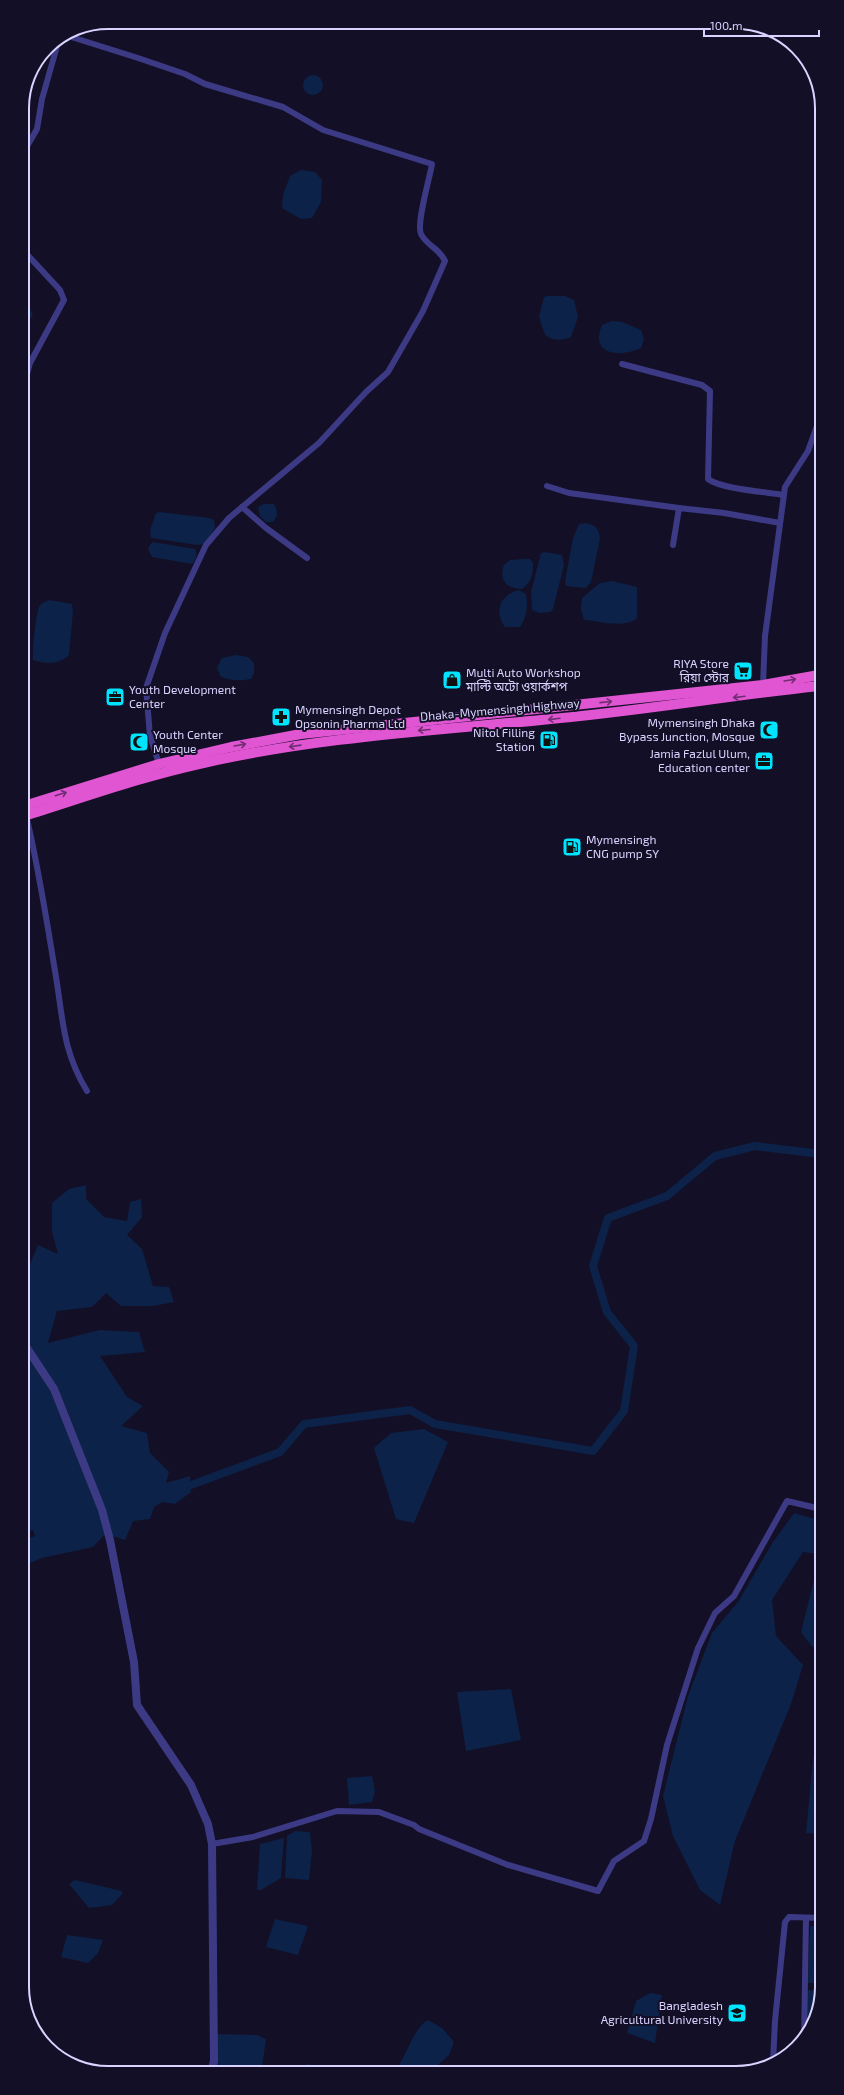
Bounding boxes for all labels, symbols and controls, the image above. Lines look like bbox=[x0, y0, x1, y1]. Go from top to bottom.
scale bar bbox=[704, 12, 819, 38]
text: 100 m bbox=[710, 18, 742, 32]
place label: RIYA Store রিয়া স্টোর bbox=[673, 656, 730, 684]
supermarket icon: RIYA Store রিয়া স্টোর bbox=[732, 660, 754, 682]
place label: Multi Auto Workshop মাল্টি অটো ওয়ার্কশপ bbox=[465, 665, 581, 693]
shop icon: Multi Auto Workshop মাল্টি অটো ওয়ার্কশপ bbox=[441, 669, 463, 691]
one-way arrow bbox=[783, 676, 796, 684]
place label: Youth Development Center bbox=[129, 682, 236, 710]
office icon: Youth Development Center bbox=[104, 686, 126, 708]
one-way arrow bbox=[733, 693, 746, 700]
street label: Dhaka-Mymensingh Highway bbox=[419, 695, 581, 723]
one-way arrow bbox=[599, 699, 612, 706]
place label: Mymensingh Depot Opsonin Pharma Ltd bbox=[295, 702, 405, 730]
pharmacy icon: Mymensingh Depot Opsonin Pharma Ltd bbox=[270, 706, 292, 728]
one-way arrow bbox=[548, 715, 561, 723]
place label: Mymensingh Dhaka Bypass Junction, Mosque bbox=[619, 715, 755, 743]
mosque icon: Mymensingh Dhaka Bypass Junction, Mosque bbox=[758, 719, 780, 741]
place label: Nitol Filling Station bbox=[473, 725, 535, 753]
place label: Youth Center Mosque bbox=[153, 727, 223, 755]
one-way arrow bbox=[418, 727, 431, 734]
fuel station icon: Nitol Filling Station bbox=[538, 729, 560, 751]
mosque icon: Youth Center Mosque bbox=[128, 731, 150, 753]
one-way arrow bbox=[233, 741, 246, 749]
one-way arrow bbox=[289, 742, 302, 750]
place label: Jamia Fazlul Ulum, Education center bbox=[650, 746, 750, 774]
office icon: Jamia Fazlul Ulum, Education center bbox=[753, 750, 775, 772]
one-way arrow bbox=[54, 790, 67, 797]
place label: Mymensingh CNG pump SY bbox=[586, 832, 659, 860]
fuel station icon: Mymensingh CNG pump SY bbox=[561, 836, 583, 858]
place label: Bangladesh Agricultural University bbox=[601, 1998, 724, 2026]
school or university icon: Bangladesh Agricultural University bbox=[726, 2002, 748, 2024]

